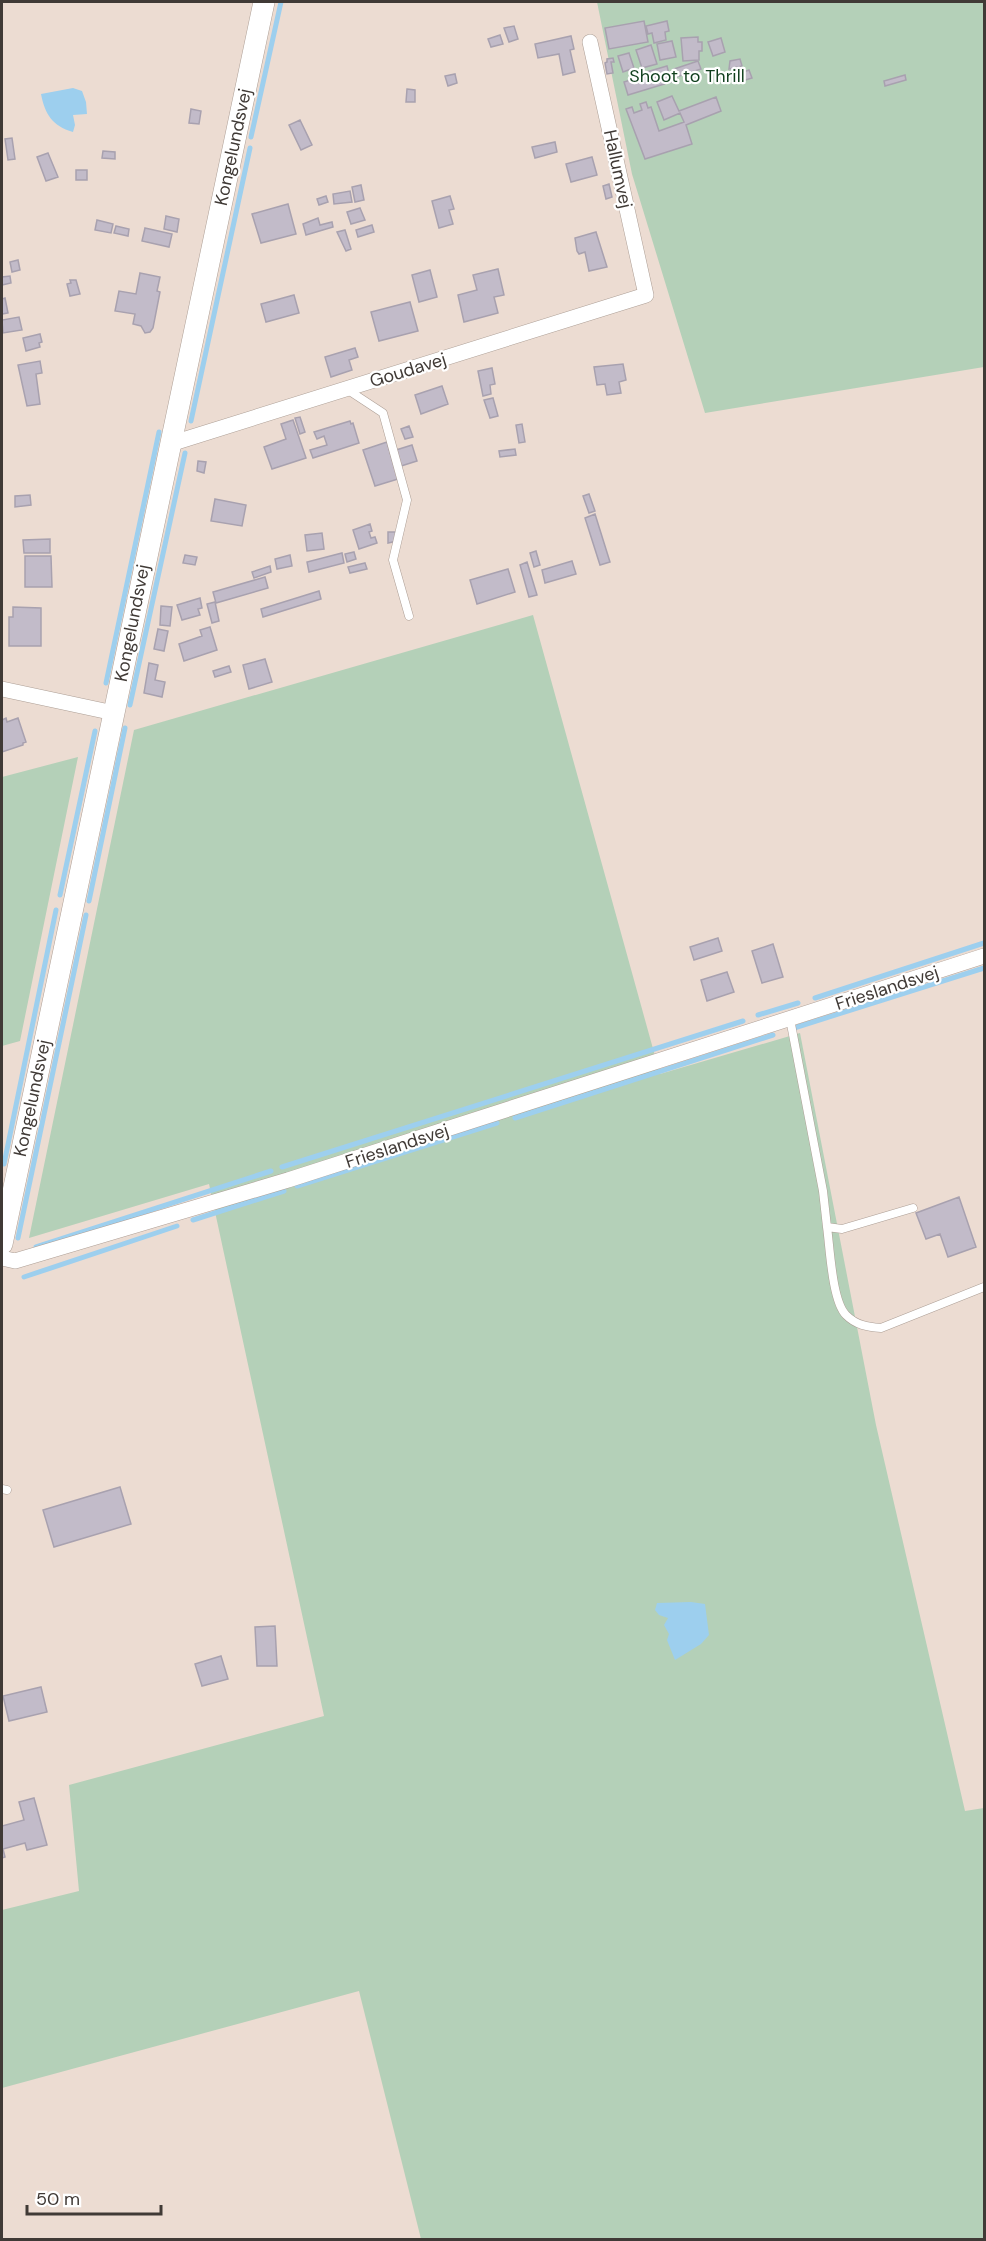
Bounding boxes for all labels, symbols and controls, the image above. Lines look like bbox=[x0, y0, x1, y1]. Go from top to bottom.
park label: Shoot to Thrill bbox=[629, 64, 745, 88]
street label: Kongelundsvej bbox=[209, 86, 257, 208]
street label: Hallumvej bbox=[598, 127, 638, 211]
street label: Goudavej bbox=[367, 347, 449, 393]
street label: Kongelundsvej bbox=[109, 562, 155, 684]
street label: Frieslandsvej bbox=[832, 960, 942, 1016]
street label: Kongelundsvej bbox=[8, 1037, 56, 1159]
street label: Frieslandsvej bbox=[342, 1118, 452, 1174]
scale bar bbox=[27, 2178, 160, 2216]
text: 50 m bbox=[36, 2187, 80, 2211]

